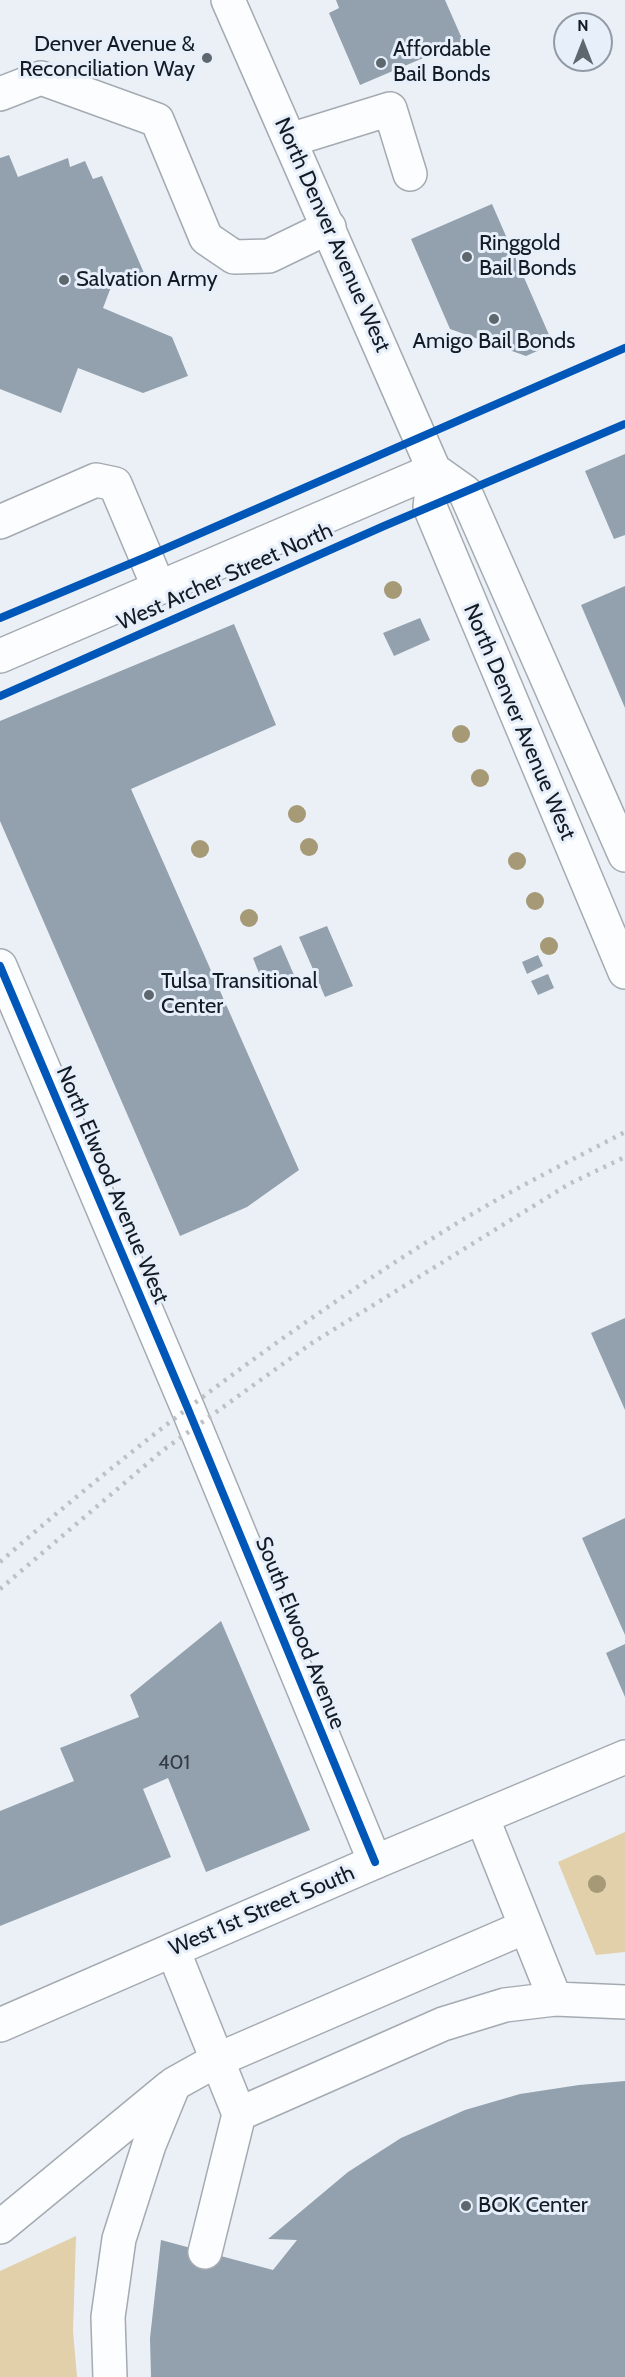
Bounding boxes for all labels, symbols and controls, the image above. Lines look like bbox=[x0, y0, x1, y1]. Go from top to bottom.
north arrow bbox=[553, 12, 613, 72]
text: N bbox=[577, 16, 589, 35]
place label: Denver Avenue & Reconciliation Way bbox=[19, 32, 195, 84]
place label: Affordable Bail Bonds bbox=[393, 37, 491, 88]
marker: Denver Avenue & Reconciliation Way bbox=[200, 51, 214, 65]
marker: Affordable Bail Bonds bbox=[374, 56, 388, 70]
street label: North Denver Avenue West bbox=[268, 114, 396, 356]
place label: Ringgold Bail Bonds bbox=[479, 231, 576, 282]
marker: Ringgold Bail Bonds bbox=[460, 250, 474, 264]
place label: Salvation Army bbox=[76, 267, 218, 293]
marker: Salvation Army bbox=[57, 273, 71, 287]
marker: Amigo Bail Bonds bbox=[487, 312, 501, 326]
place label: Amigo Bail Bonds bbox=[413, 329, 575, 355]
street label: West Archer Street North bbox=[113, 518, 337, 636]
street label: North Denver Avenue West bbox=[457, 600, 581, 844]
place label: Tulsa Transitional Center bbox=[161, 969, 318, 1020]
marker: Tulsa Transitional Center bbox=[142, 988, 156, 1002]
street label: North Elwood Avenue West bbox=[50, 1062, 174, 1308]
street label: South Elwood Avenue bbox=[249, 1533, 351, 1733]
house number: 401 bbox=[158, 1751, 190, 1775]
street label: West 1st Street South bbox=[165, 1860, 359, 1962]
place label: BOK Center bbox=[478, 2193, 588, 2219]
marker: BOK Center bbox=[459, 2199, 473, 2213]

